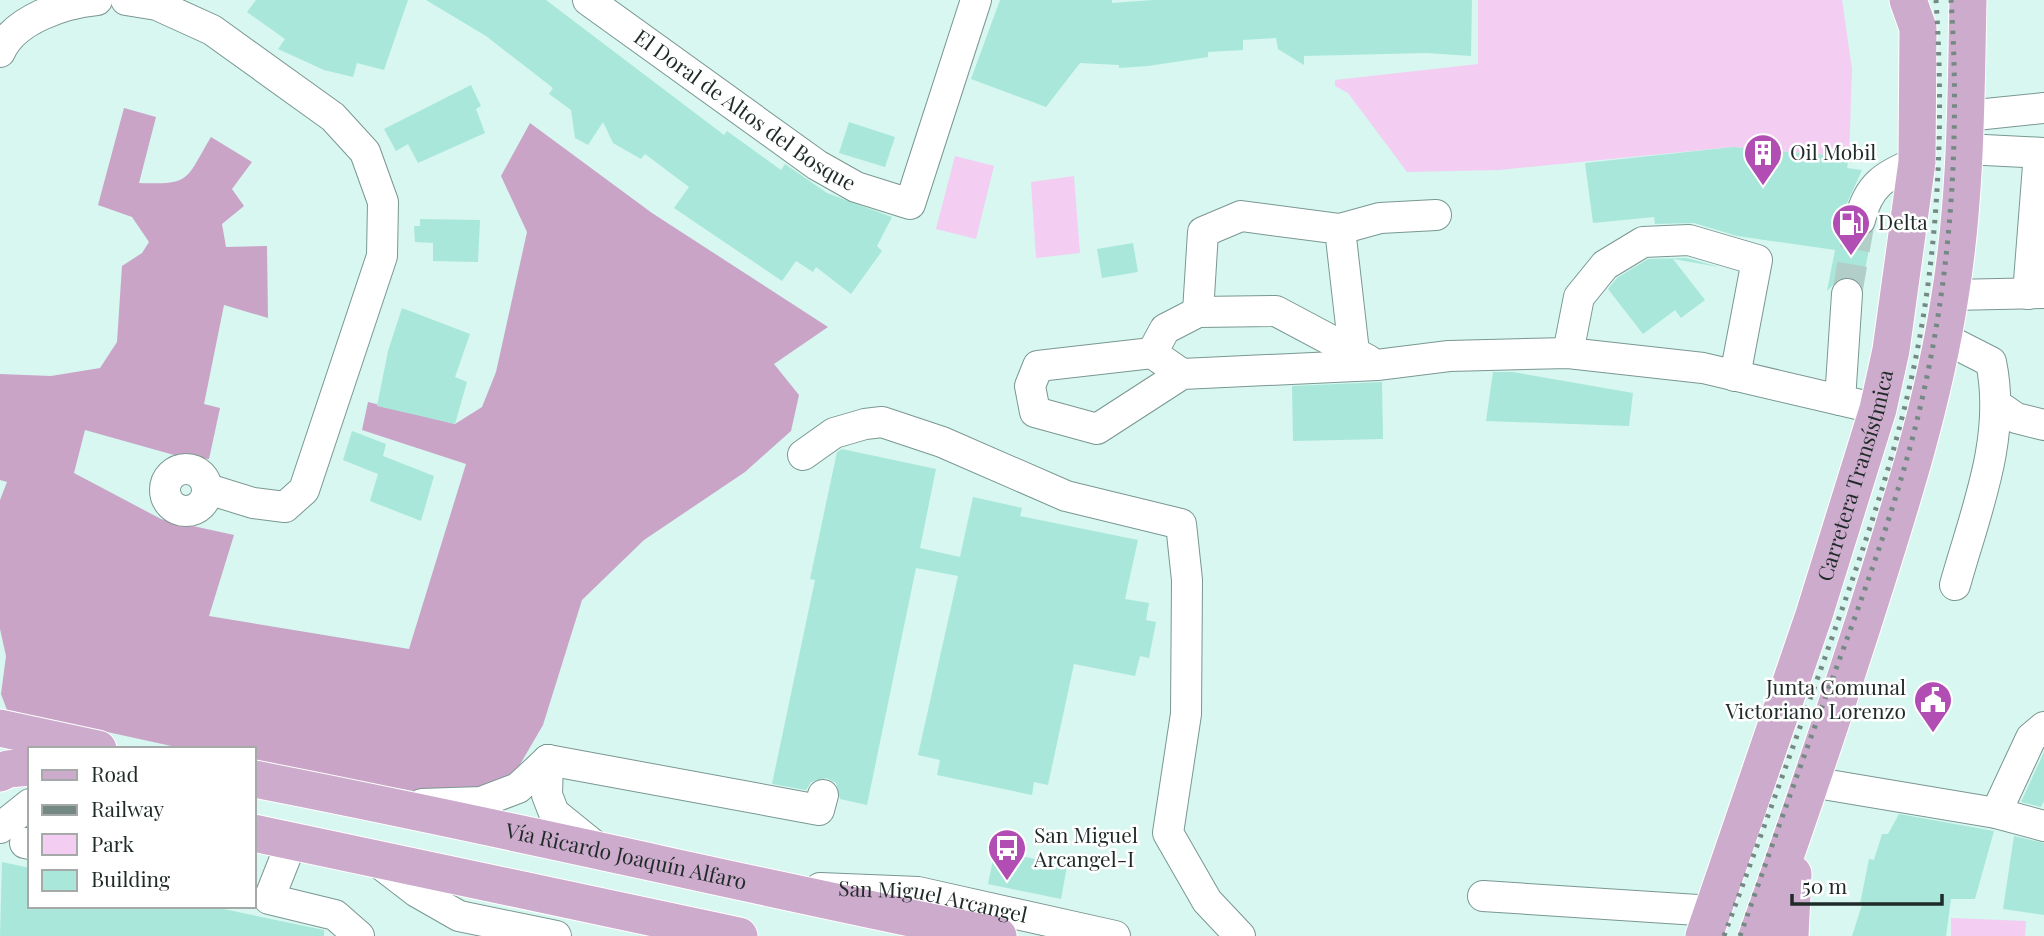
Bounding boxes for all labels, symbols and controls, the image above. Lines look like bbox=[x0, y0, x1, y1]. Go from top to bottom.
street label: El Doral de Altos del Bosque bbox=[629, 22, 862, 196]
building icon: Oil Mobil bbox=[1742, 132, 1784, 187]
place label: Oil Mobil bbox=[1790, 137, 1876, 165]
fuel station icon: Delta bbox=[1830, 202, 1872, 257]
place label: Delta bbox=[1878, 207, 1928, 235]
street label: Carretera Transístmica bbox=[1809, 366, 1898, 584]
place label: Junta Comunal Victoriano Lorenzo bbox=[1724, 672, 1906, 724]
public building icon: Junta Comunal Victoriano Lorenzo bbox=[1912, 679, 1954, 734]
legend bbox=[28, 747, 256, 908]
text: Road bbox=[91, 759, 139, 787]
text: Railway bbox=[91, 794, 165, 822]
street label: Vía Ricardo Joaquín Alfaro bbox=[502, 815, 750, 895]
place label: San Miguel Arcangel-I bbox=[1033, 820, 1138, 872]
bus stop icon: San Miguel Arcangel-I bbox=[986, 827, 1028, 882]
text: Park bbox=[91, 829, 135, 857]
scale bar bbox=[1792, 862, 1942, 906]
text: Building bbox=[91, 864, 170, 892]
text: 50 m bbox=[1802, 871, 1848, 899]
street label: San Miguel Arcangel bbox=[838, 873, 1030, 928]

